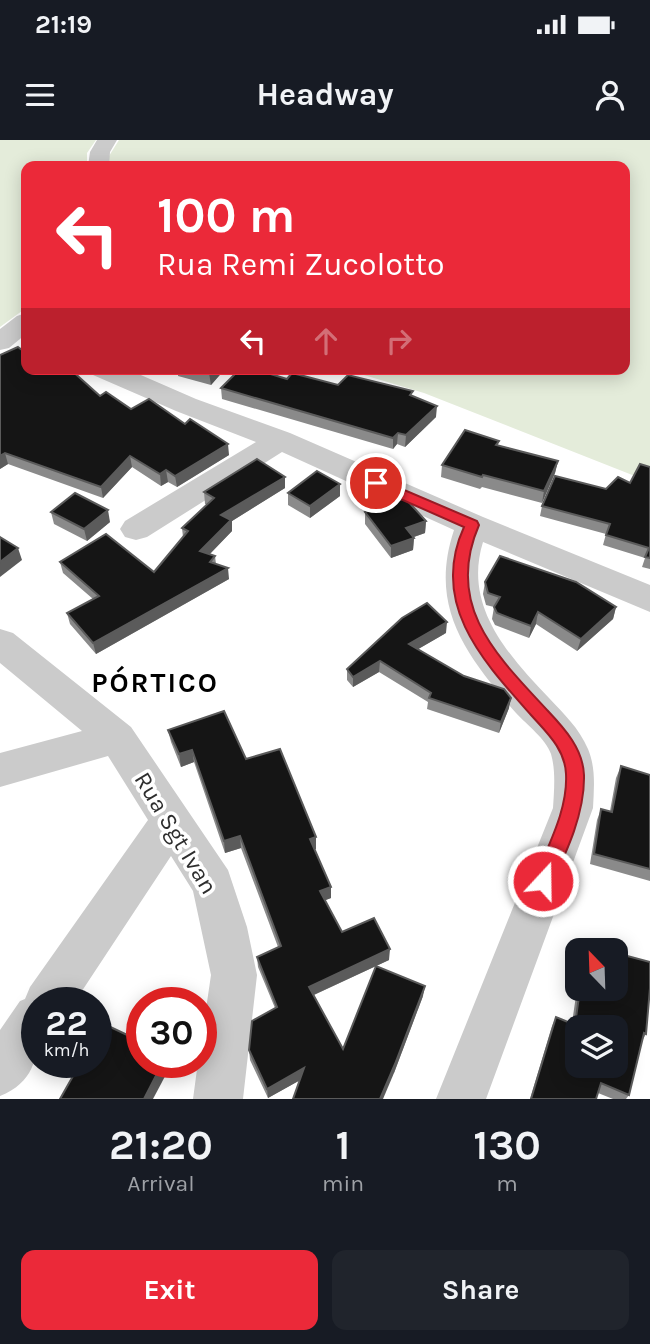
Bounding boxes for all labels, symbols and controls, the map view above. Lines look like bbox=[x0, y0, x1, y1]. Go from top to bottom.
text: 21:19 bbox=[35, 9, 92, 40]
icon: menu bbox=[21, 76, 59, 114]
text: Headway bbox=[257, 76, 394, 113]
icon: person bbox=[591, 76, 629, 114]
text: 100 m bbox=[157, 187, 295, 244]
icon: left bbox=[42, 189, 133, 280]
text: Rua Remi Zucolotto bbox=[157, 246, 445, 283]
icon: left bbox=[234, 322, 272, 360]
icon: ahead bbox=[307, 322, 345, 360]
icon: right bbox=[380, 322, 418, 360]
pin bbox=[346, 453, 406, 513]
icon: arrive bbox=[357, 464, 395, 502]
district label: PÓRTICO bbox=[91, 665, 219, 699]
street label: Rua Sgt Ivan bbox=[129, 767, 223, 899]
position arrow bbox=[506, 844, 580, 918]
north arrow bbox=[565, 938, 628, 1001]
map controls bbox=[565, 938, 628, 1078]
speed limit sign: 30 bbox=[126, 987, 217, 1078]
text: 22 bbox=[45, 1003, 88, 1044]
button: layers bbox=[565, 1015, 628, 1078]
text: km/h bbox=[44, 1039, 89, 1061]
text: 21:20 bbox=[109, 1120, 213, 1170]
text: 1 bbox=[336, 1120, 351, 1170]
text: 130 bbox=[473, 1120, 541, 1170]
text: Arrival bbox=[127, 1170, 195, 1197]
text: min bbox=[322, 1170, 364, 1197]
text: m bbox=[496, 1170, 518, 1197]
button: Exit bbox=[21, 1250, 318, 1330]
button: Share bbox=[332, 1250, 629, 1330]

